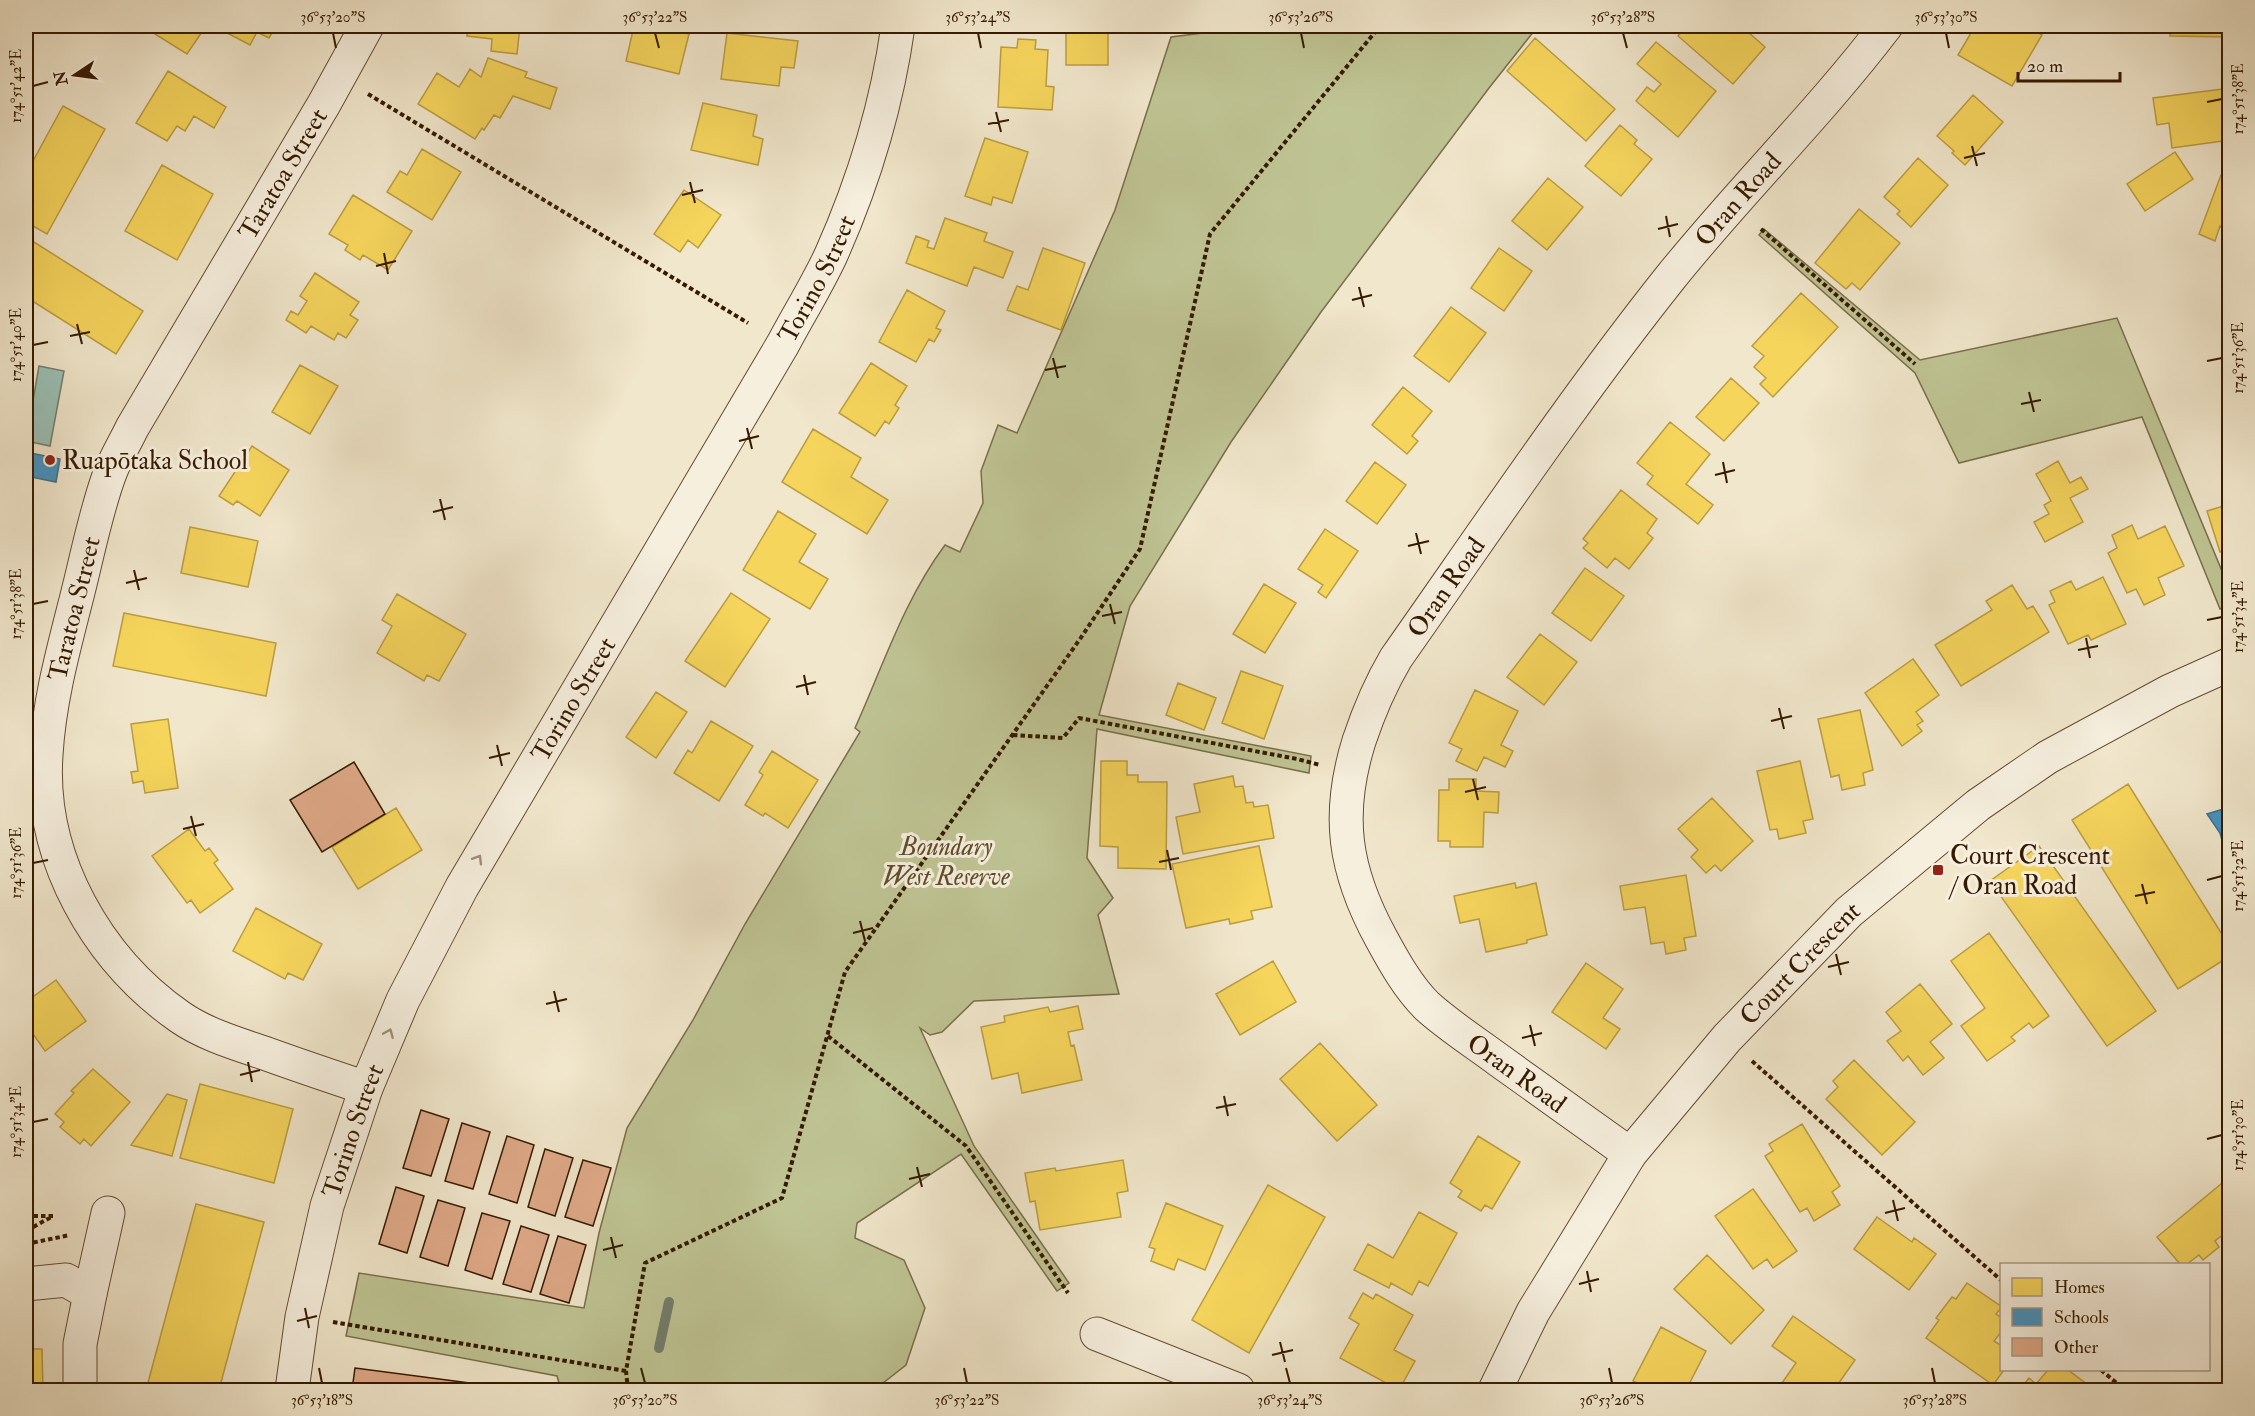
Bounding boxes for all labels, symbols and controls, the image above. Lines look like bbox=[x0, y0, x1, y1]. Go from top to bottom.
text: 36°53'20"S bbox=[301, 8, 366, 27]
text: 36°53'22"S bbox=[623, 8, 687, 27]
text: 36°53'24"S bbox=[945, 8, 1011, 27]
text: 36°53'26"S bbox=[1269, 8, 1333, 27]
text: 36°53'28"S bbox=[1591, 8, 1655, 27]
text: 36°53'30"S bbox=[1914, 8, 1978, 27]
north arrow bbox=[45, 45, 105, 105]
scale bar bbox=[2018, 45, 2120, 83]
text: 174°51'42"E bbox=[7, 49, 26, 123]
text: 20 m bbox=[2027, 55, 2063, 78]
text: 174°51'38"E bbox=[2229, 63, 2248, 135]
text: N bbox=[50, 68, 73, 88]
street label: Taratoa Street bbox=[232, 103, 335, 246]
street label: Oran Road bbox=[1688, 146, 1789, 253]
street label: Torino Street bbox=[772, 211, 863, 349]
text: 174°51'40"E bbox=[7, 308, 26, 382]
text: 174°51'36"E bbox=[2229, 322, 2248, 394]
place label: Ruapōtaka School bbox=[62, 445, 248, 478]
marker: Ruapōtaka School bbox=[43, 453, 57, 467]
street label: Oran Road bbox=[1401, 531, 1493, 644]
street label: Taratoa Street bbox=[42, 533, 108, 684]
text: 174°51'38"E bbox=[7, 568, 26, 640]
text: 174°51'34"E bbox=[2229, 581, 2248, 653]
street label: Torino Street bbox=[525, 632, 623, 768]
text: 174°51'36"E bbox=[7, 827, 26, 899]
park label: Boundary West Reserve bbox=[882, 831, 1010, 893]
place label: Court Crescent / Oran Road bbox=[1948, 840, 2110, 902]
text: 174°51'32"E bbox=[2229, 840, 2248, 912]
one-way arrow bbox=[471, 855, 482, 865]
marker: Court Crescent / Oran Road bbox=[1931, 863, 1945, 877]
street label: Court Crescent bbox=[1733, 895, 1867, 1032]
street label: Oran Road bbox=[1461, 1027, 1572, 1121]
one-way arrow bbox=[382, 1028, 394, 1039]
street label: Torino Street bbox=[316, 1059, 391, 1202]
text: 174°51'34"E bbox=[7, 1086, 26, 1158]
text: 174°51'30"E bbox=[2229, 1099, 2248, 1171]
legend bbox=[2000, 1263, 2210, 1371]
text: Homes bbox=[2054, 1276, 2105, 1299]
text: Schools bbox=[2054, 1306, 2109, 1329]
text: Other bbox=[2054, 1336, 2098, 1359]
text: 36°53'18"S bbox=[291, 1391, 353, 1410]
text: 36°53'20"S bbox=[613, 1391, 678, 1410]
text: 36°53'22"S bbox=[935, 1391, 999, 1410]
text: 36°53'24"S bbox=[1257, 1391, 1323, 1410]
text: 36°53'26"S bbox=[1580, 1391, 1644, 1410]
text: 36°53'28"S bbox=[1903, 1391, 1967, 1410]

